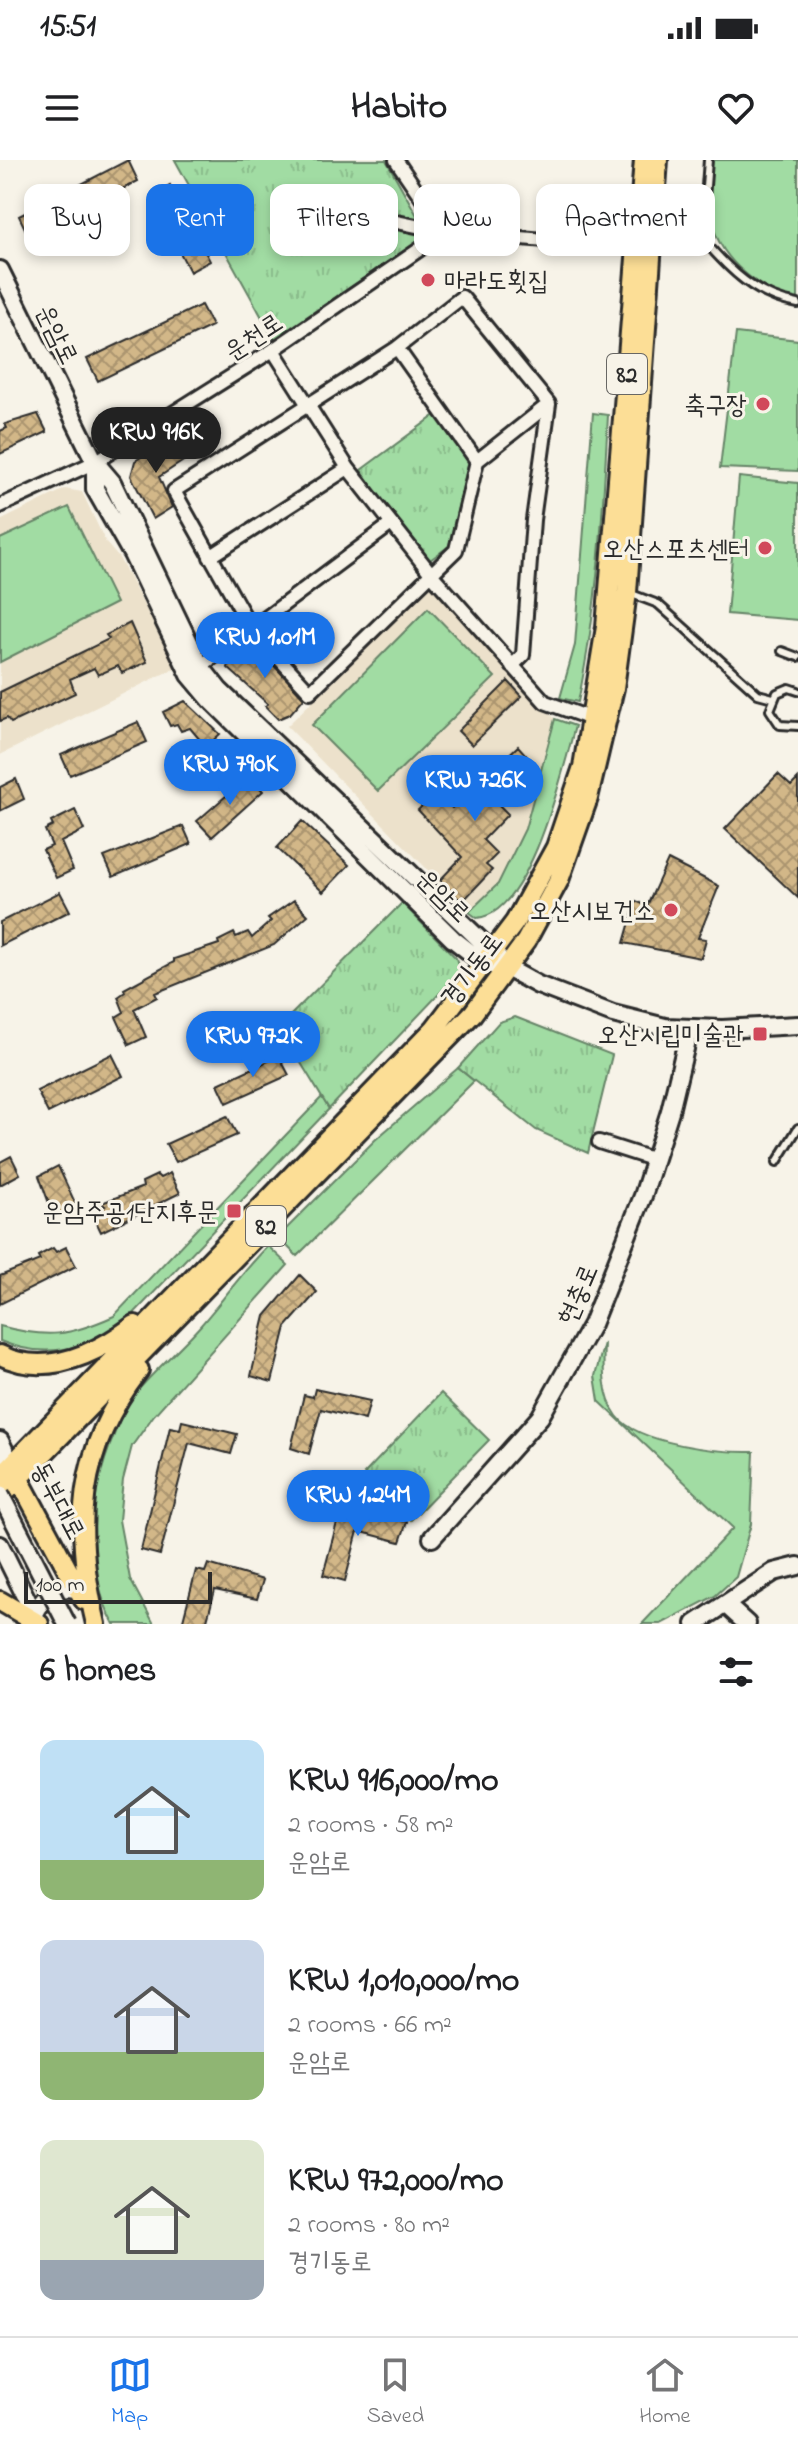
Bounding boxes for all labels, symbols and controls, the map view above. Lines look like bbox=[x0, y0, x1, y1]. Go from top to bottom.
text: 15:51 bbox=[40, 6, 96, 50]
text: Habito bbox=[351, 82, 447, 135]
icon: menu bbox=[40, 86, 84, 130]
icon: heart bbox=[714, 86, 758, 130]
chip: Buy bbox=[24, 184, 130, 256]
chip: Rent bbox=[146, 184, 254, 256]
chip: Filters bbox=[270, 184, 398, 256]
chip: New bbox=[414, 184, 520, 256]
chip: Apartment bbox=[536, 184, 715, 256]
place label: 마라도횟집 bbox=[444, 264, 549, 302]
marker: 마라도횟집 bbox=[419, 271, 437, 289]
street label: 운암로 bbox=[24, 299, 86, 372]
street label: 운천로 bbox=[218, 305, 291, 372]
road number: 82 bbox=[607, 354, 647, 394]
place label: 축구장 bbox=[684, 388, 747, 426]
marker: 축구장 bbox=[754, 395, 772, 413]
pin: KRW 916K bbox=[73, 407, 239, 475]
text: KRW 916K bbox=[109, 414, 203, 452]
place label: 오산스포츠센터 bbox=[603, 532, 749, 570]
marker: 오산스포츠센터 bbox=[756, 539, 774, 557]
pin: KRW 1.01M bbox=[173, 612, 357, 680]
text: KRW 1.01M bbox=[214, 619, 316, 657]
pin: KRW 790K bbox=[147, 739, 313, 807]
text: KRW 790K bbox=[182, 746, 278, 784]
pin: KRW 726K bbox=[392, 755, 558, 823]
text: KRW 726K bbox=[424, 762, 526, 800]
street label: 운암로 bbox=[406, 861, 478, 933]
place label: 오산시보건소 bbox=[529, 894, 655, 932]
marker: 오산시보건소 bbox=[662, 901, 680, 919]
street label: 경기동로 bbox=[433, 926, 514, 1016]
pin: KRW 972K bbox=[170, 1011, 336, 1079]
text: KRW 972K bbox=[204, 1018, 302, 1056]
place label: 오산시립미술관 bbox=[598, 1018, 744, 1056]
marker: 오산시립미술관 bbox=[751, 1025, 769, 1043]
place label: 운암주공1단지후문 bbox=[42, 1195, 218, 1233]
marker: 운암주공1단지후문 bbox=[225, 1202, 243, 1220]
road number: 82 bbox=[246, 1206, 286, 1246]
street label: 현충로 bbox=[550, 1259, 610, 1331]
street label: 동부대로 bbox=[20, 1456, 93, 1547]
pin: KRW 1.24M bbox=[266, 1470, 450, 1538]
text: KRW 1.24M bbox=[305, 1477, 411, 1515]
scale bar bbox=[24, 1568, 212, 1604]
text: 100 m bbox=[36, 1570, 85, 1602]
text: 6 homes bbox=[40, 1647, 156, 1697]
icon: filters bbox=[714, 1650, 758, 1694]
text: KRW 916,000/mo bbox=[288, 1757, 499, 1807]
icon: home bbox=[104, 1772, 200, 1868]
text: 2 rooms · 58 m² bbox=[288, 1807, 454, 1845]
text: 운암로 bbox=[288, 1845, 351, 1883]
text: KRW 1,010,000/mo bbox=[288, 1957, 520, 2007]
icon: home bbox=[104, 1972, 200, 2068]
text: 2 rooms · 66 m² bbox=[288, 2007, 452, 2045]
text: 운암로 bbox=[288, 2045, 351, 2083]
text: KRW 972,000/mo bbox=[288, 2157, 504, 2207]
icon: home bbox=[104, 2172, 200, 2268]
text: 2 rooms · 80 m² bbox=[288, 2207, 450, 2245]
text: 경기동로 bbox=[288, 2245, 372, 2283]
tab: Map bbox=[108, 2353, 152, 2433]
tab: Saved bbox=[367, 2353, 424, 2433]
tab: Home bbox=[639, 2353, 690, 2433]

